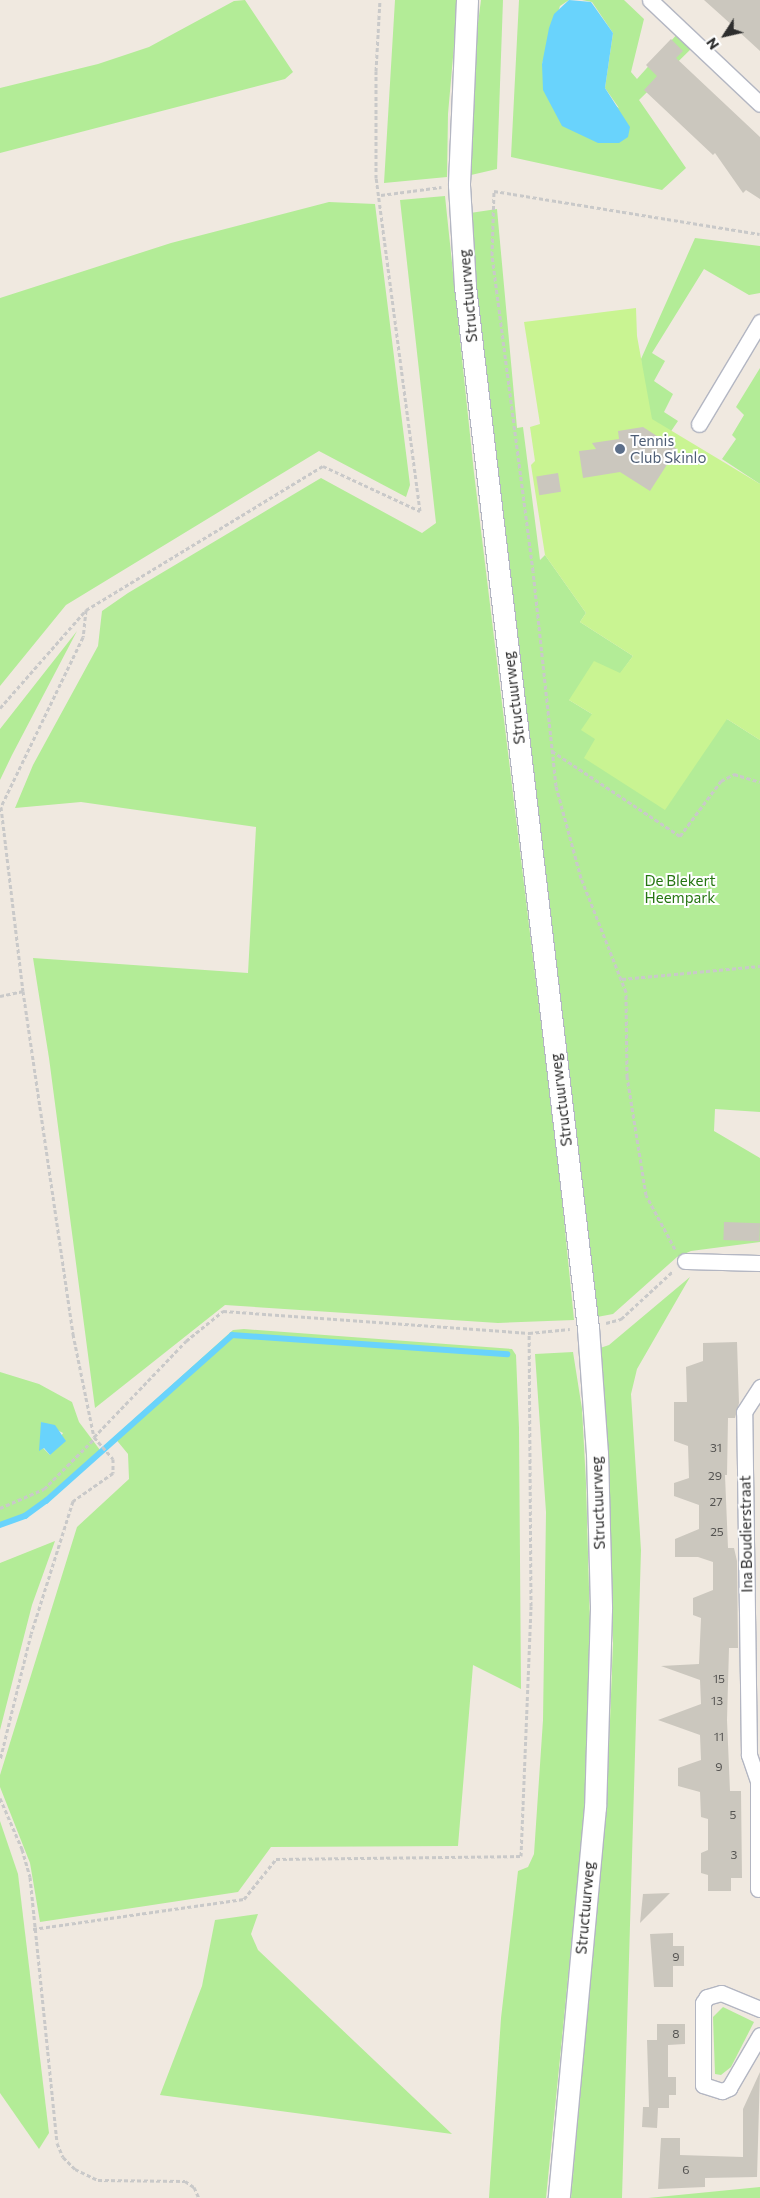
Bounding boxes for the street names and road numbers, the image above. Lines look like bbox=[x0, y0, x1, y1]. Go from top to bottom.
street label: Structuurweg bbox=[455, 249, 481, 343]
street label: Structuurweg bbox=[499, 651, 529, 745]
street label: Structuurweg bbox=[546, 1053, 576, 1147]
street label: Structuurweg bbox=[587, 1456, 609, 1550]
street label: Ina Boudierstraat bbox=[736, 1475, 756, 1593]
street label: Structuurweg bbox=[572, 1861, 598, 1955]

